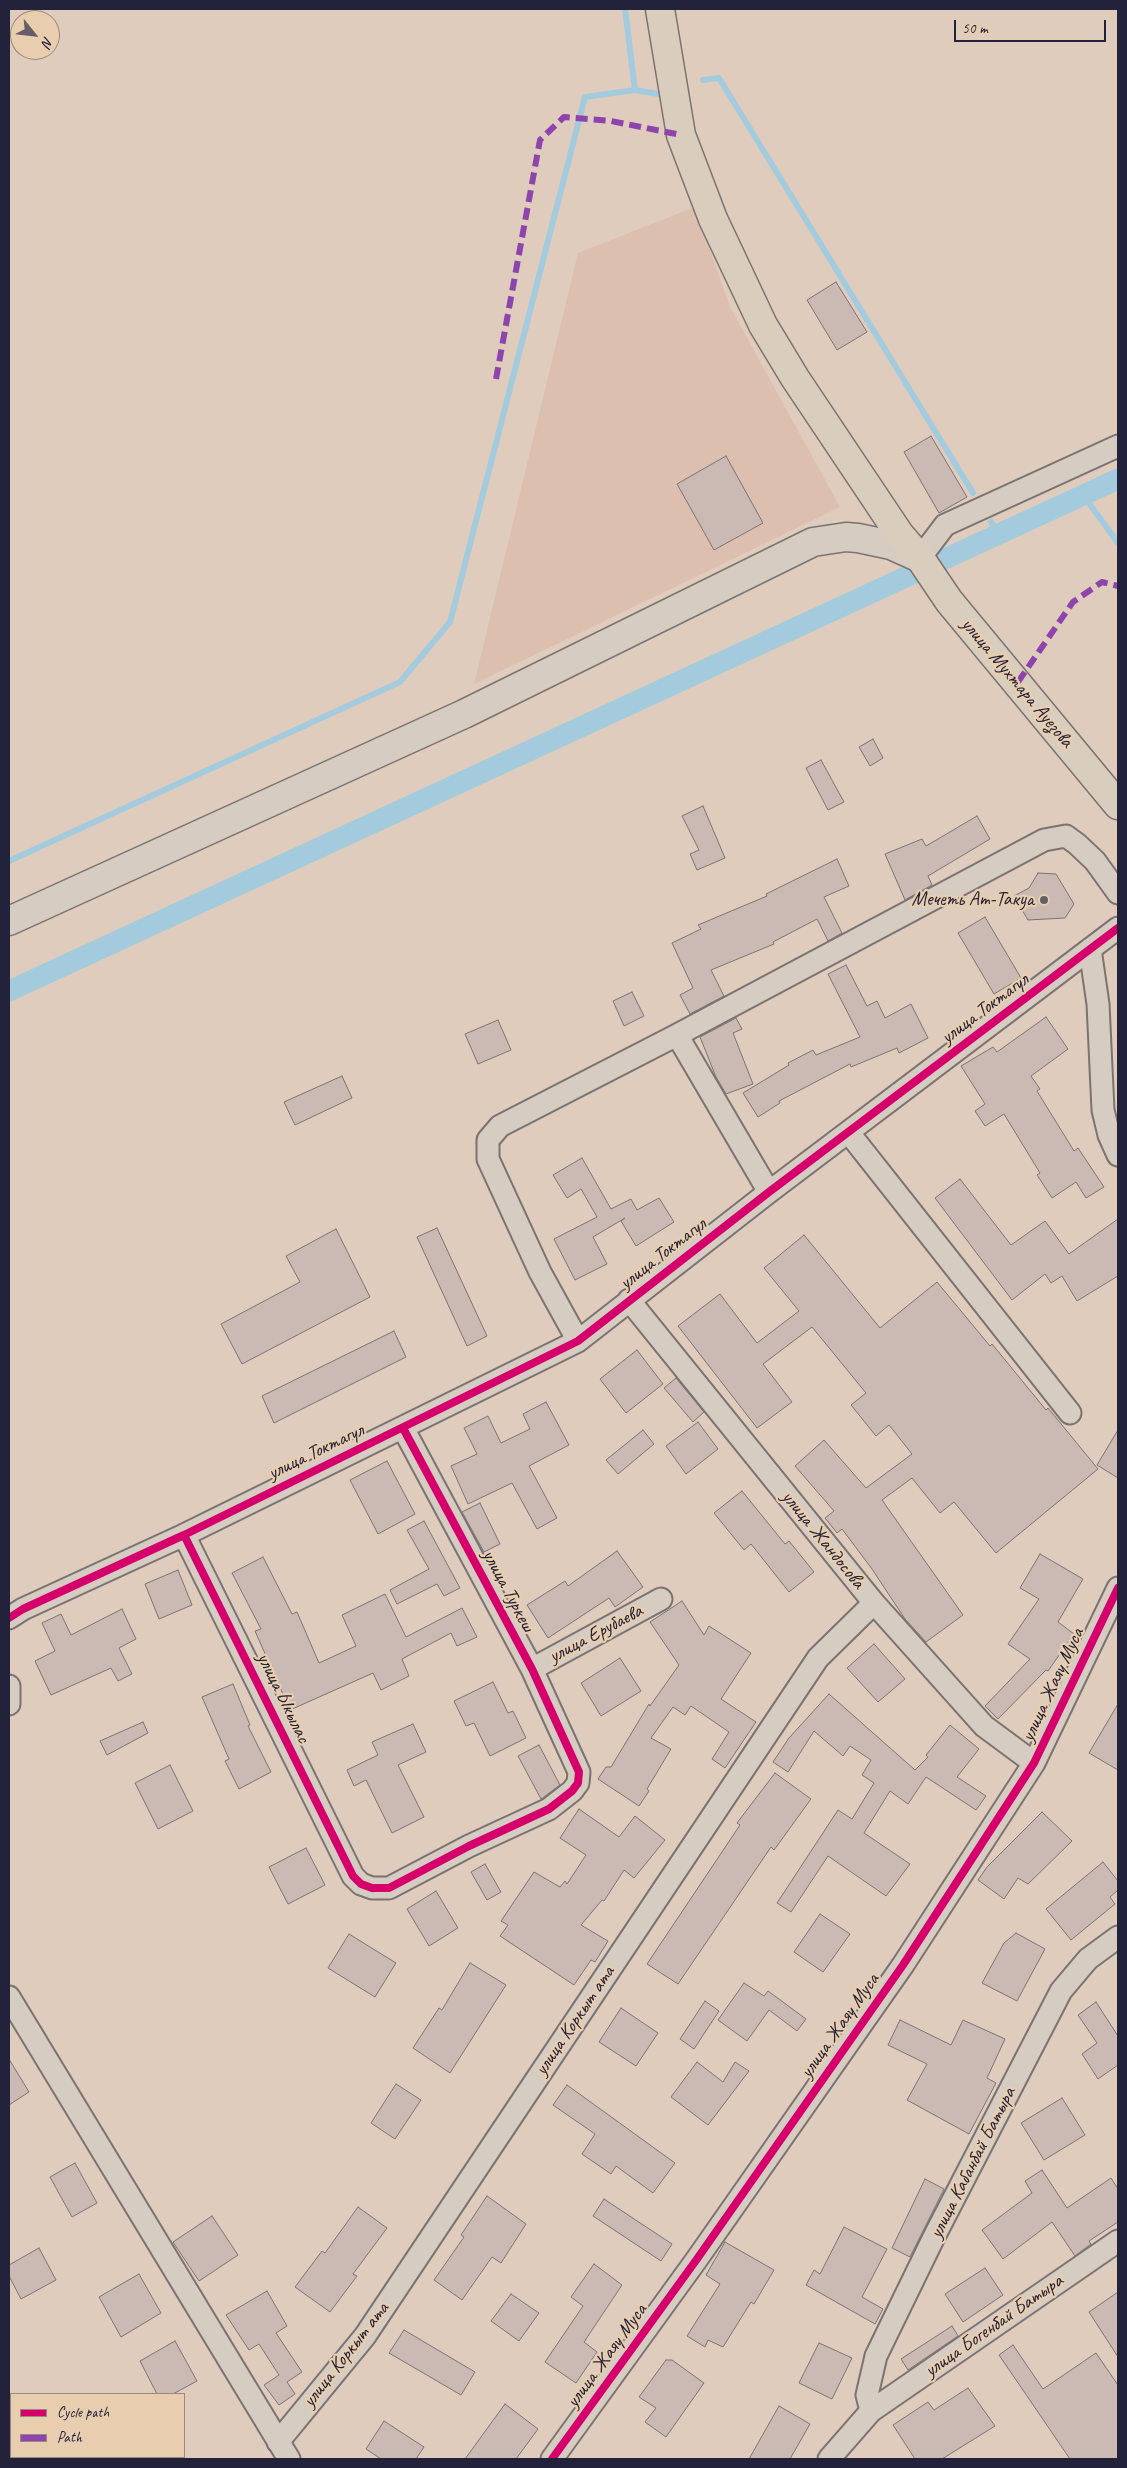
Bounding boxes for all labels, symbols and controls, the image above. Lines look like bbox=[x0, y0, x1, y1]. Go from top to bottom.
north arrow bbox=[10, 10, 60, 60]
scale bar bbox=[957, 10, 1110, 42]
text: 50 m bbox=[962, 19, 988, 38]
text: N bbox=[38, 34, 57, 50]
street label: улица Мухтара Ауезова bbox=[956, 613, 1078, 753]
place label: Мечеть Ат-Такуа bbox=[912, 888, 1034, 912]
marker: Мечеть Ат-Такуа bbox=[1038, 894, 1050, 906]
street label: улица Токтагул bbox=[936, 968, 1034, 1050]
street label: улица Токтагул bbox=[615, 1213, 711, 1295]
street label: улица Токтагул bbox=[264, 1419, 368, 1485]
street label: улица Жандосова bbox=[776, 1486, 870, 1594]
street label: улица Туркеш bbox=[476, 1546, 540, 1636]
street label: улица Ерубаева bbox=[545, 1599, 647, 1669]
street label: улица Жаяу Муса bbox=[1016, 1624, 1090, 1746]
street label: улица Ыкылас bbox=[251, 1649, 315, 1747]
street label: улица Коркыт ата bbox=[530, 1962, 620, 2080]
street label: улица Жаяу Муса bbox=[795, 1969, 885, 2083]
street label: улица Кабанбай Батыра bbox=[925, 2083, 1021, 2243]
street label: улица Богенбай Батыра bbox=[920, 2269, 1068, 2383]
street label: улица Коркыт ата bbox=[298, 2298, 394, 2412]
street label: улица Жаяу Муса bbox=[561, 2299, 653, 2413]
legend bbox=[10, 2393, 185, 2458]
text: Cycle path bbox=[57, 2403, 109, 2422]
text: Path bbox=[57, 2428, 82, 2447]

